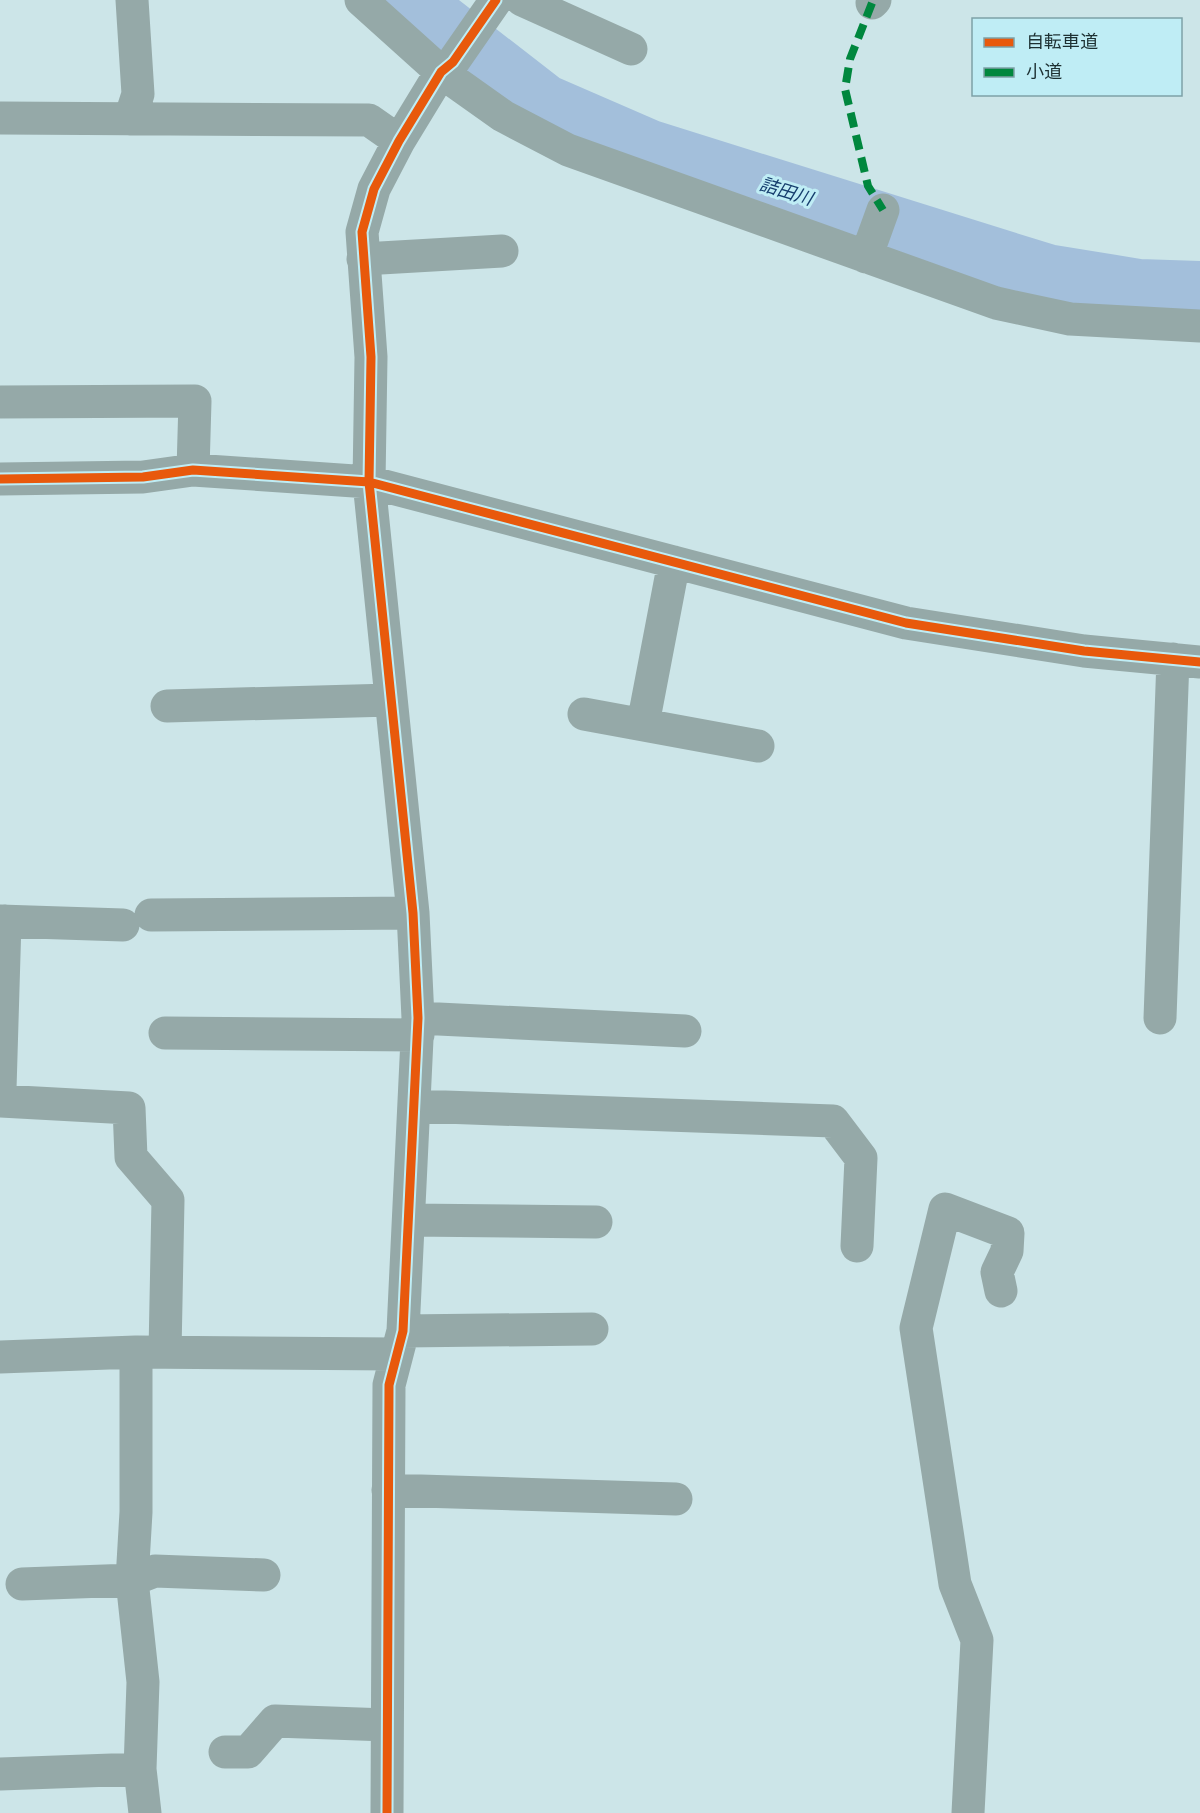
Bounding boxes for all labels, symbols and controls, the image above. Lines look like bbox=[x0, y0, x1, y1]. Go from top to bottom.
legend bbox=[972, 18, 1182, 96]
text: 自転車道 bbox=[1026, 30, 1098, 55]
text: 小道 bbox=[1026, 60, 1062, 85]
water label: 詰田川 bbox=[757, 172, 817, 212]

